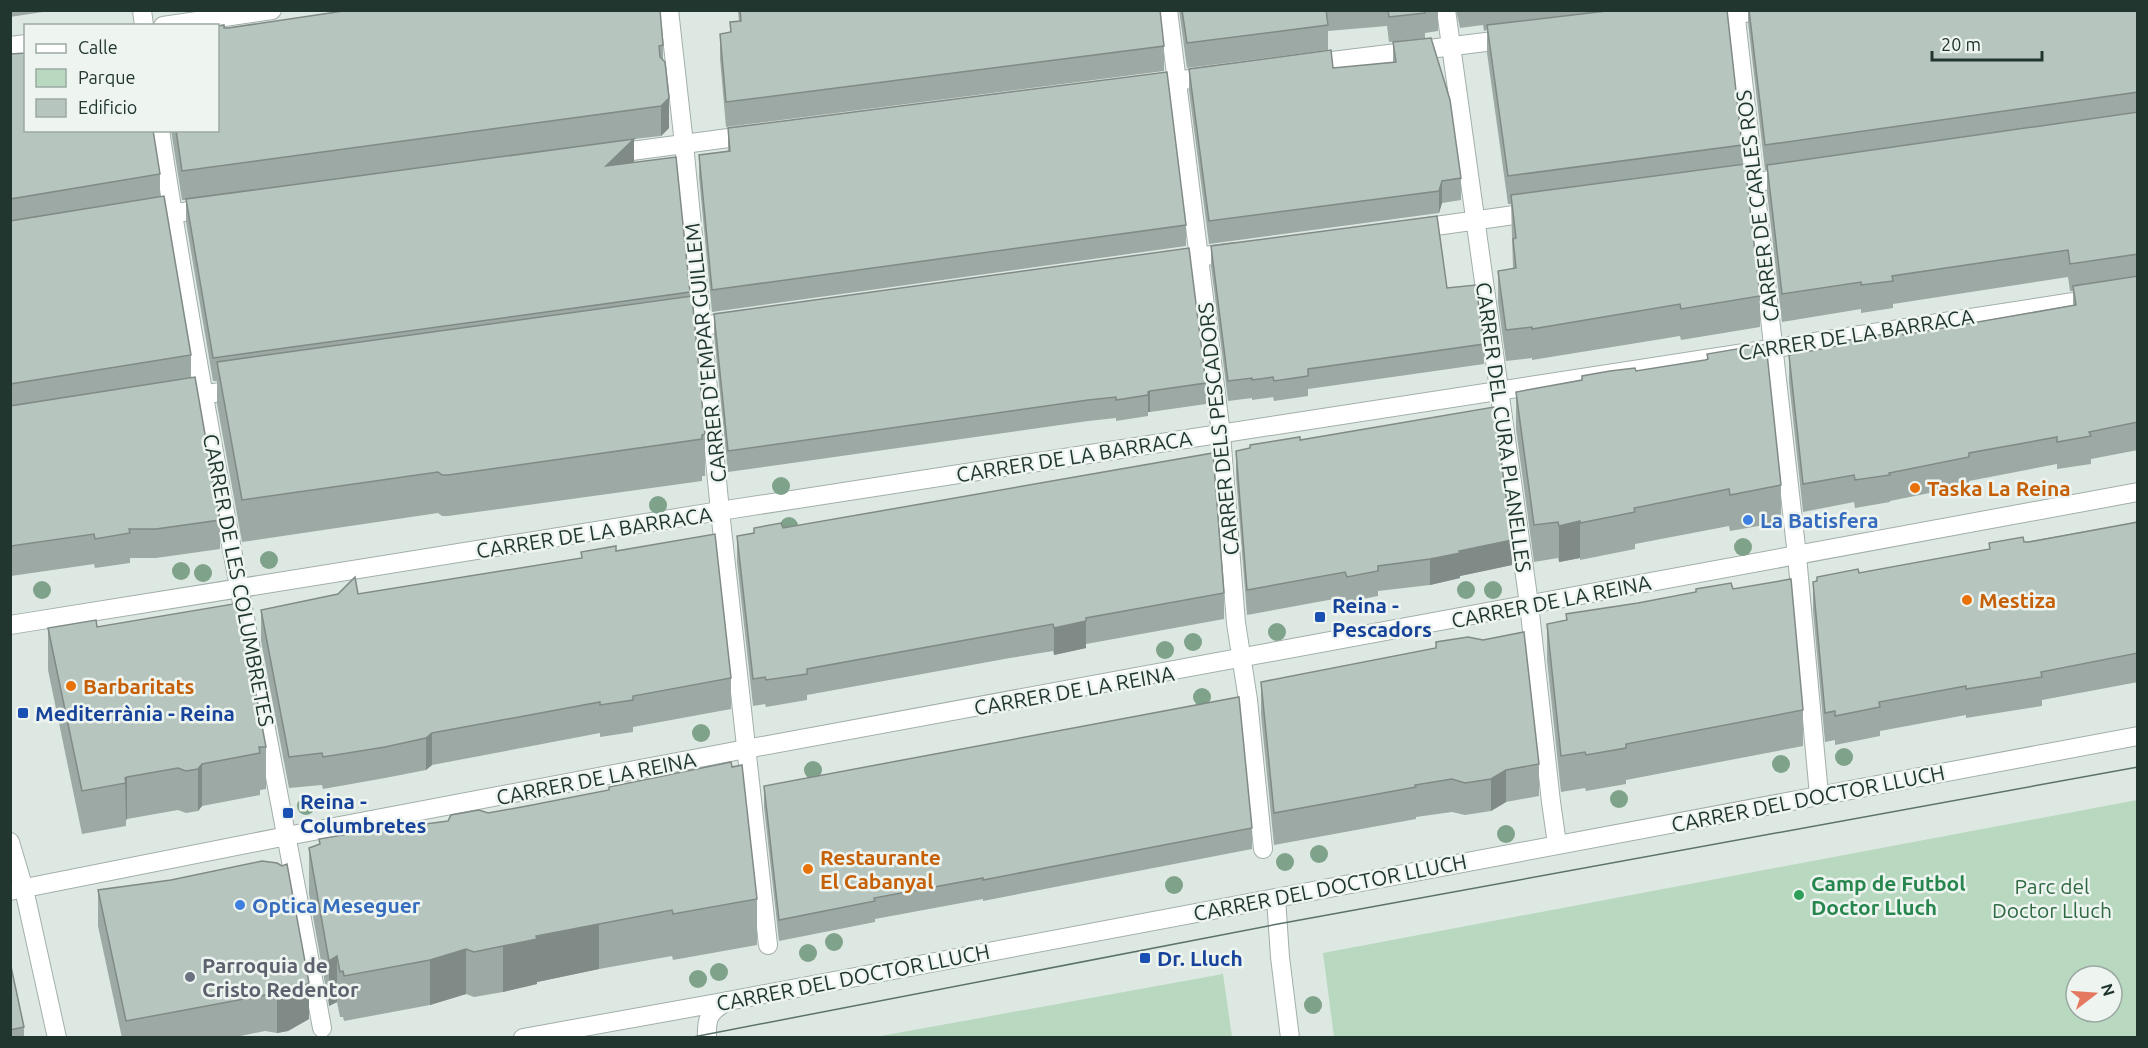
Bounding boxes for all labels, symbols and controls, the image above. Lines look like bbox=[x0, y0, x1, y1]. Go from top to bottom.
legend bbox=[24, 24, 219, 132]
scale bar bbox=[1932, 24, 2042, 62]
text: 20 m bbox=[1941, 34, 1981, 54]
text: Calle bbox=[78, 37, 118, 57]
text: Parque bbox=[78, 67, 135, 87]
street label: CARRER DE CARLES ROS bbox=[1731, 89, 1783, 323]
text: Edificio bbox=[78, 97, 137, 117]
street label: CARRER D'EMPAR GUILLEM bbox=[679, 222, 731, 484]
street label: CARRER DEL CURA PLANELLES bbox=[1472, 280, 1536, 574]
street label: CARRER DELS PESCADORS bbox=[1193, 301, 1243, 557]
street label: CARRER DE LA BARRACA bbox=[1736, 303, 1976, 364]
street label: CARRER DE LA BARRACA bbox=[954, 425, 1194, 486]
street label: CARRER DE LES COLUMBRETES bbox=[199, 432, 279, 728]
place label: Taska La Reina bbox=[1927, 476, 2071, 500]
marker: Taska La Reina bbox=[1908, 481, 1922, 495]
street label: CARRER DE LA BARRACA bbox=[474, 501, 714, 562]
place label: La Batisfera bbox=[1760, 508, 1879, 532]
marker: La Batisfera bbox=[1741, 513, 1755, 527]
street label: CARRER DE LA REINA bbox=[1449, 570, 1653, 632]
place label: Mestiza bbox=[1979, 588, 2056, 612]
place label: Reina - Pescadors bbox=[1332, 593, 1432, 641]
marker: Mestiza bbox=[1960, 593, 1974, 607]
marker: Reina - Pescadors bbox=[1313, 610, 1327, 624]
street label: CARRER DE LA REINA bbox=[972, 660, 1176, 719]
place label: Barbaritats bbox=[83, 674, 195, 698]
marker: Barbaritats bbox=[64, 679, 78, 693]
place label: Mediterrània - Reina bbox=[35, 701, 235, 725]
marker: Mediterrània - Reina bbox=[16, 706, 30, 720]
street label: CARRER DE LA REINA bbox=[494, 747, 698, 809]
street label: CARRER DEL DOCTOR LLUCH bbox=[1669, 760, 1947, 836]
place label: Reina - Columbretes bbox=[300, 789, 427, 837]
marker: Reina - Columbretes bbox=[281, 806, 295, 820]
place label: Restaurante El Cabanyal bbox=[820, 845, 941, 893]
street label: CARRER DEL DOCTOR LLUCH bbox=[1191, 849, 1469, 925]
marker: Restaurante El Cabanyal bbox=[801, 862, 815, 876]
place label: Camp de Futbol Doctor Lluch bbox=[1811, 871, 1966, 919]
park label: Parc del Doctor Lluch bbox=[1992, 874, 2112, 922]
marker: Camp de Futbol Doctor Lluch bbox=[1792, 888, 1806, 902]
place label: Optica Meseguer bbox=[252, 893, 421, 917]
marker: Optica Meseguer bbox=[233, 898, 247, 912]
street label: CARRER DEL DOCTOR LLUCH bbox=[714, 939, 992, 1015]
place label: Dr. Lluch bbox=[1157, 946, 1243, 970]
marker: Dr. Lluch bbox=[1138, 951, 1152, 965]
place label: Parroquia de Cristo Redentor bbox=[202, 953, 359, 1001]
north arrow bbox=[2064, 964, 2124, 1024]
marker: Parroquia de Cristo Redentor bbox=[183, 970, 197, 984]
text: N bbox=[2098, 981, 2119, 998]

